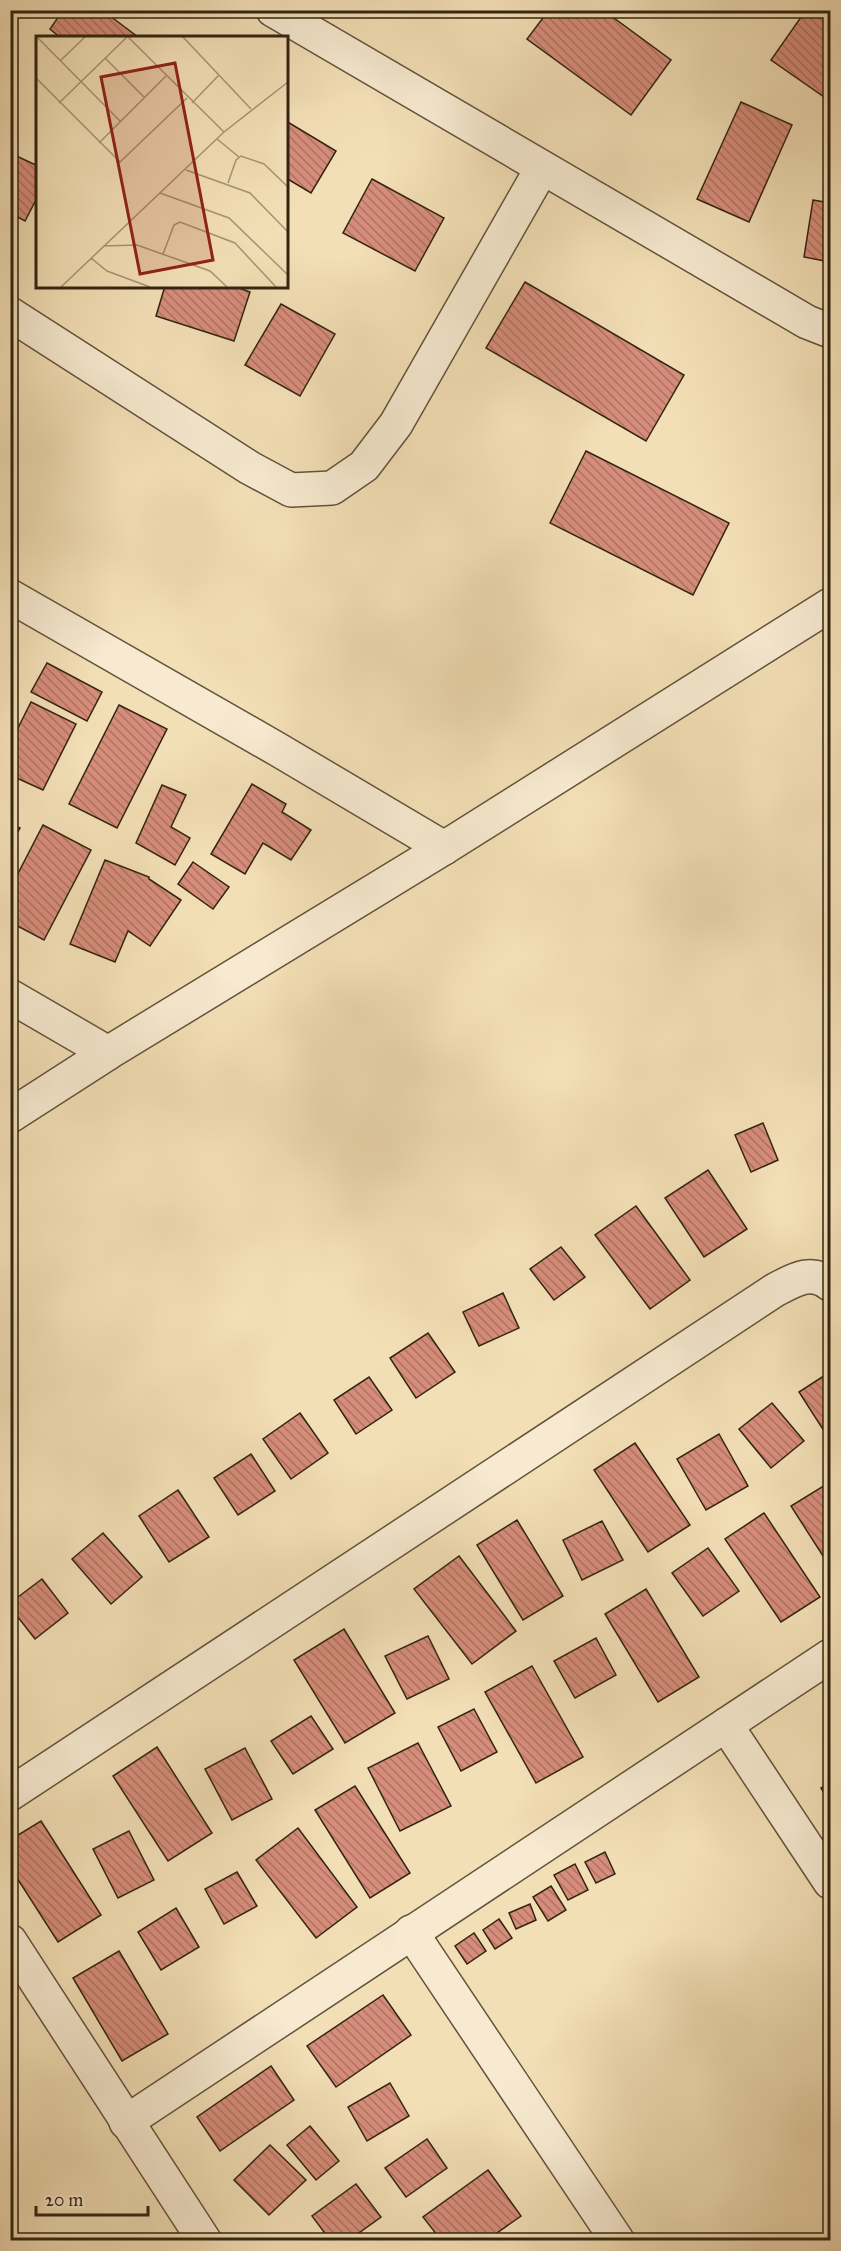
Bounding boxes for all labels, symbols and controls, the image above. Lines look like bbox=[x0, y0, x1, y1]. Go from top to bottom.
inset map bbox=[36, 36, 288, 288]
scale bar bbox=[36, 2179, 148, 2217]
text: 20 m bbox=[45, 2189, 83, 2211]

